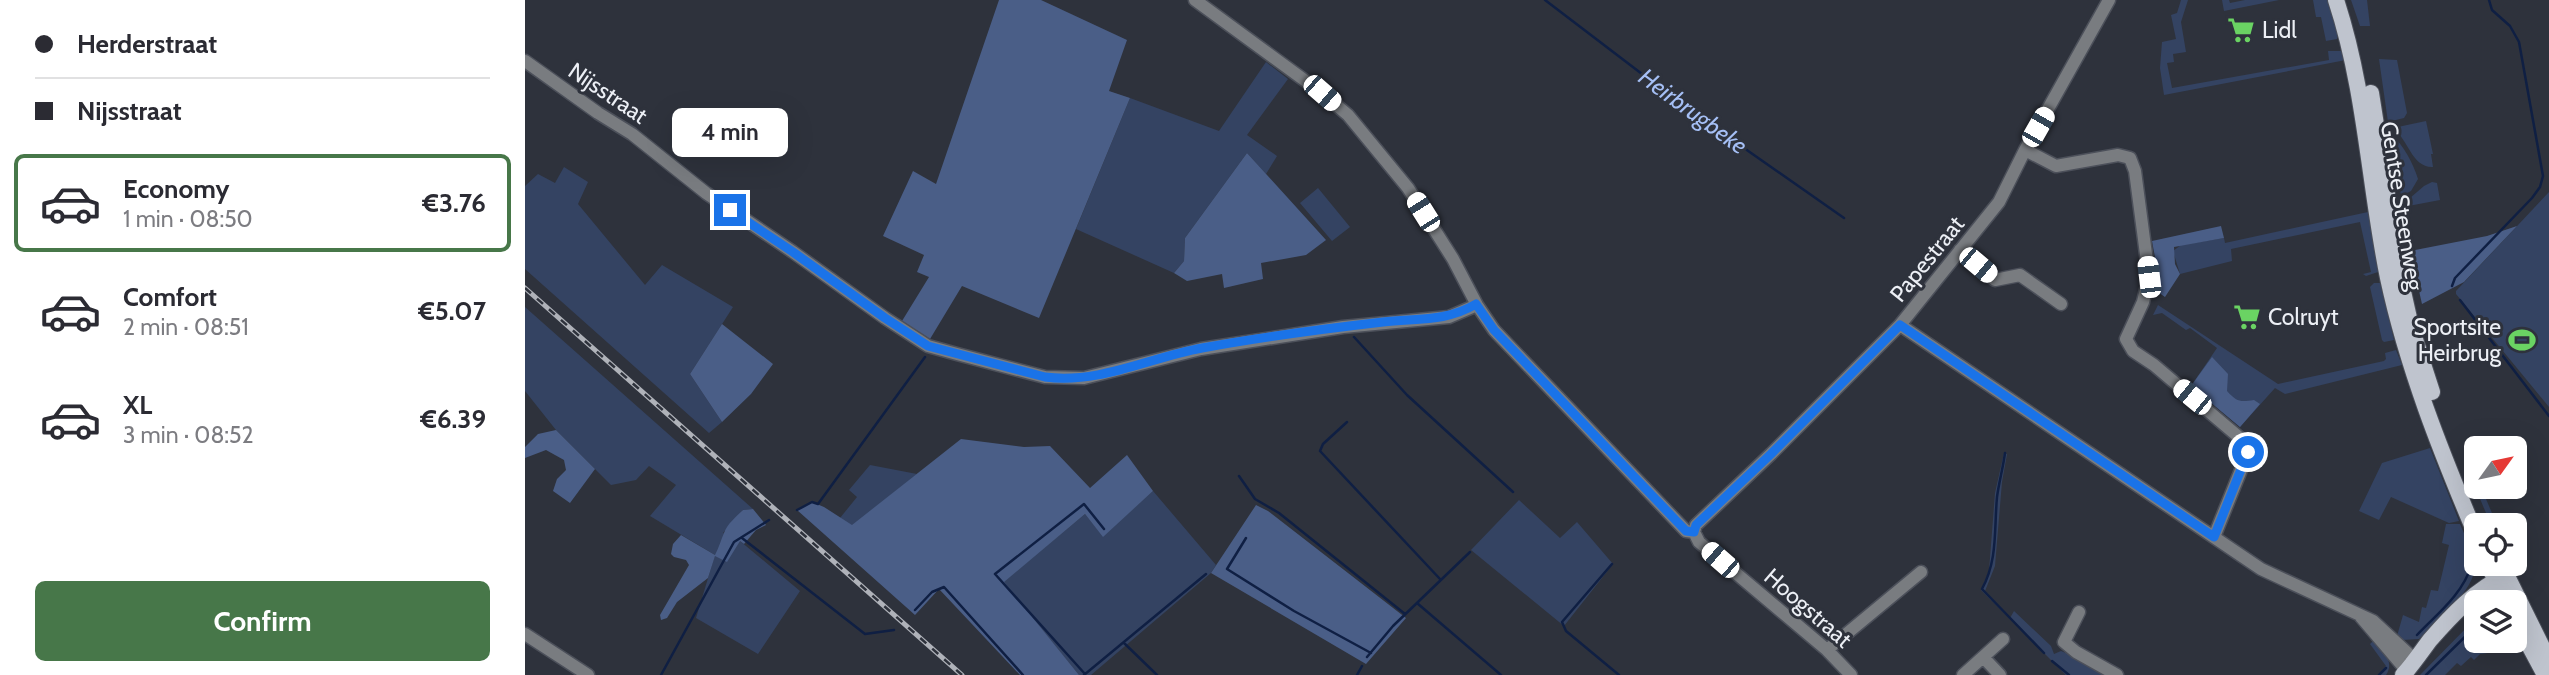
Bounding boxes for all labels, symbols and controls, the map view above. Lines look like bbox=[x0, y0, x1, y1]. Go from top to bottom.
supermarket icon: Lidl bbox=[2226, 15, 2256, 45]
place label: Lidl bbox=[2262, 16, 2297, 44]
text: Herderstraat bbox=[77, 28, 217, 60]
street label: Nijsstraat bbox=[563, 56, 653, 130]
water label: Heirbrugbeke bbox=[1633, 62, 1753, 160]
car bbox=[1300, 71, 1345, 115]
text: Nijsstraat bbox=[77, 95, 182, 127]
car bbox=[2019, 104, 2058, 150]
callout: 4 min bbox=[672, 108, 788, 158]
text: 4 min bbox=[701, 118, 759, 146]
street label: Gentse Steenweg bbox=[2375, 119, 2429, 293]
icon: car bbox=[39, 172, 102, 235]
text: Economy bbox=[123, 173, 229, 205]
text: €3.76 bbox=[422, 187, 486, 219]
car bbox=[1403, 189, 1444, 235]
route end bbox=[714, 194, 746, 226]
text: 1 min · 08:50 bbox=[123, 205, 253, 233]
street label: Papestraat bbox=[1884, 210, 1970, 308]
car bbox=[1956, 243, 2001, 287]
car bbox=[2137, 255, 2162, 299]
icon: car bbox=[39, 280, 102, 343]
text: Comfort bbox=[123, 281, 217, 313]
text: €5.07 bbox=[418, 295, 486, 327]
supermarket icon: Colruyt bbox=[2232, 302, 2262, 332]
place label: Colruyt bbox=[2268, 303, 2339, 331]
text: 2 min · 08:51 bbox=[123, 313, 249, 341]
place label: Sportsite Heirbrug bbox=[2413, 313, 2502, 367]
sports icon: Sportsite Heirbrug bbox=[2507, 325, 2537, 355]
car bbox=[2170, 376, 2215, 418]
icon: car bbox=[39, 388, 102, 451]
text: XL bbox=[123, 389, 152, 421]
text: €6.39 bbox=[420, 403, 486, 435]
text: 3 min · 08:52 bbox=[123, 421, 254, 449]
route start bbox=[2232, 436, 2264, 468]
north arrow bbox=[2464, 436, 2527, 499]
map controls bbox=[2464, 436, 2527, 653]
button: locate bbox=[2464, 513, 2527, 576]
car bbox=[1698, 538, 1743, 582]
street label: Hoogstraat bbox=[1759, 562, 1858, 654]
button: Confirm bbox=[35, 581, 490, 661]
button: layers bbox=[2464, 590, 2527, 653]

